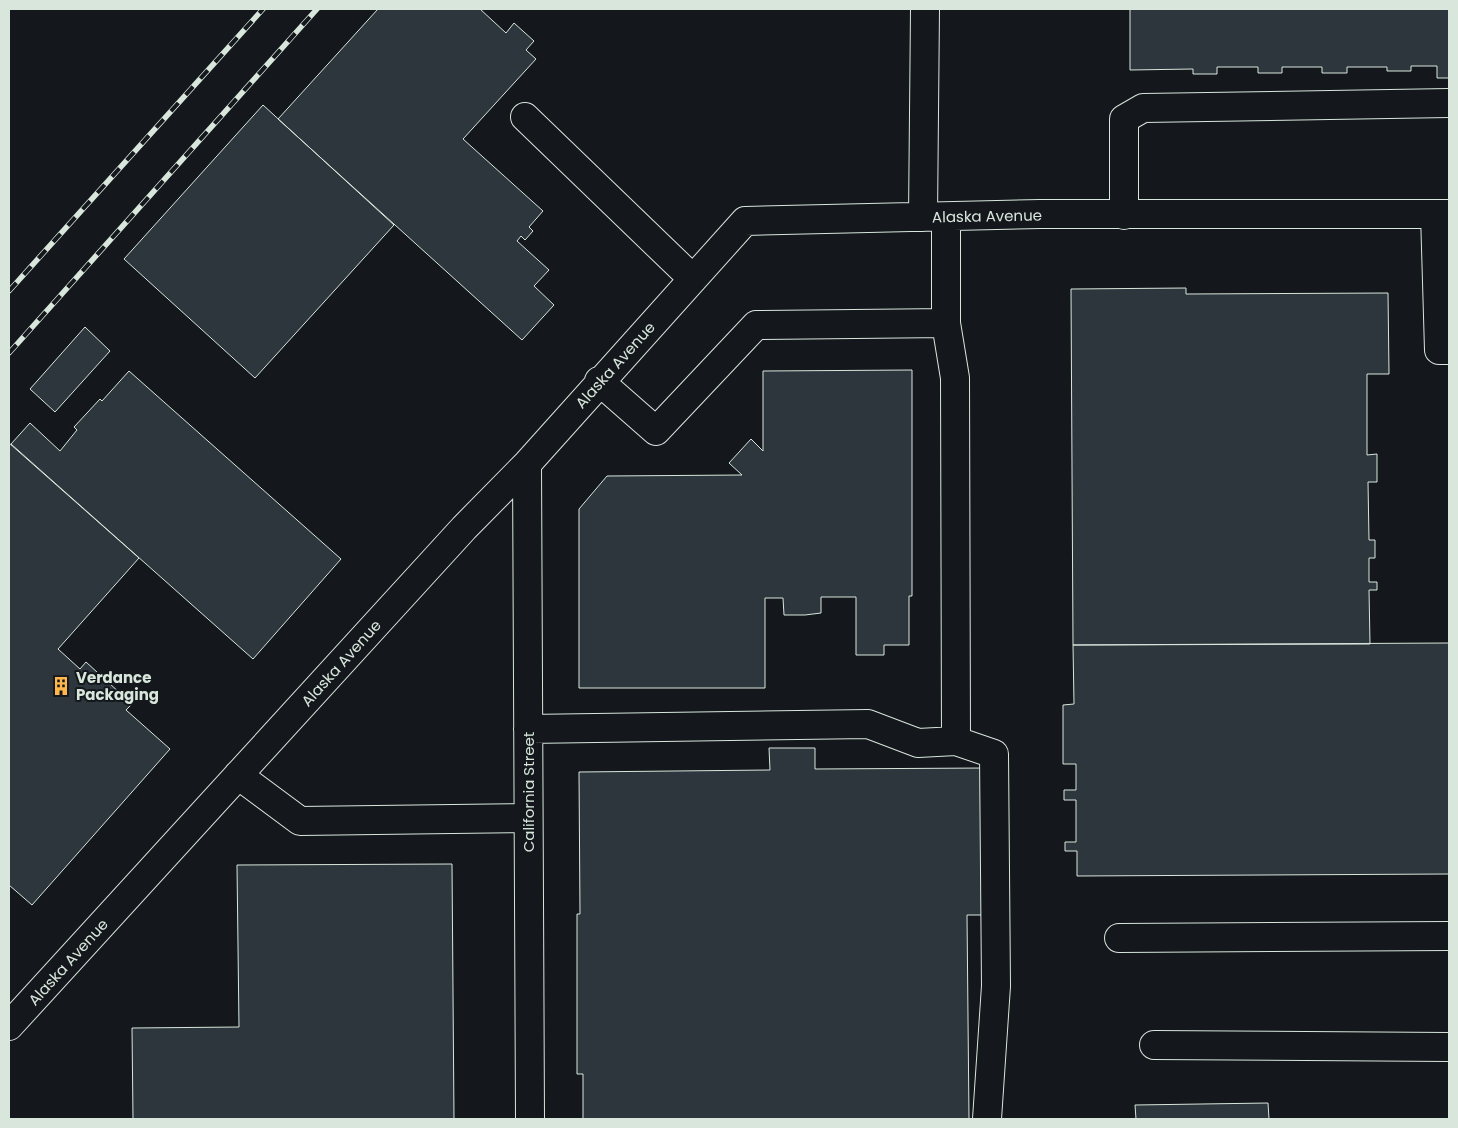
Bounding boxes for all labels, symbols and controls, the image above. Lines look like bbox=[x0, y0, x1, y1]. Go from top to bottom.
street label: Alaska Avenue bbox=[932, 205, 1042, 227]
street label: Alaska Avenue bbox=[570, 317, 660, 413]
street label: Alaska Avenue bbox=[296, 615, 386, 711]
place label: Verdance Packaging bbox=[76, 667, 159, 705]
building icon: Verdance Packaging bbox=[50, 675, 72, 697]
street label: California Street bbox=[518, 732, 539, 852]
street label: Alaska Avenue bbox=[23, 914, 113, 1010]

